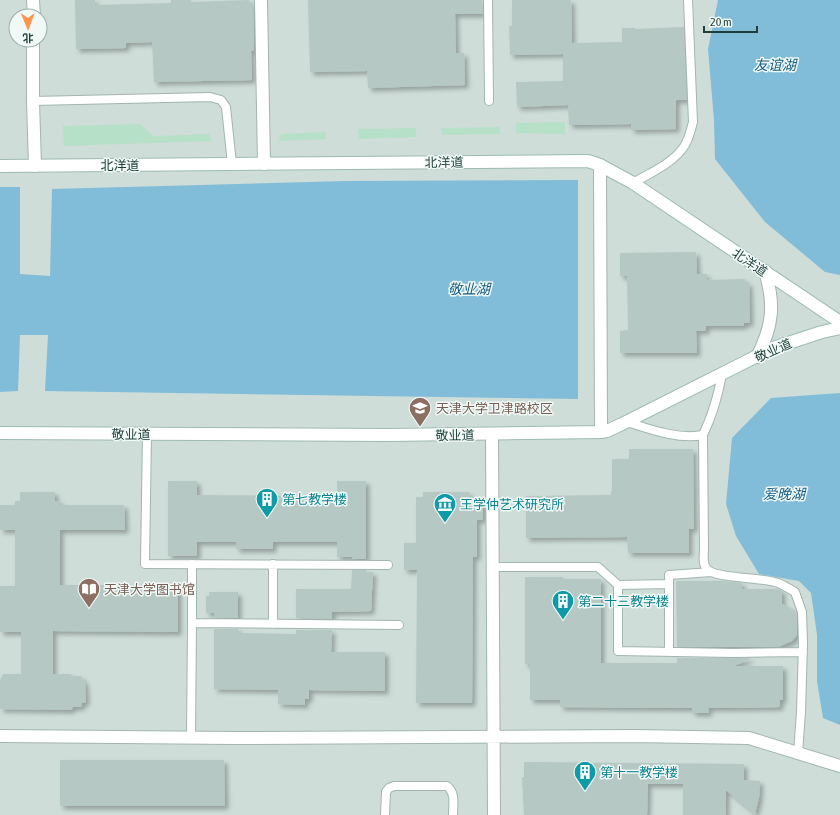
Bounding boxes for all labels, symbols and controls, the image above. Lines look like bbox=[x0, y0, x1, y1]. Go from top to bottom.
north arrow bbox=[8, 8, 48, 48]
scale bar bbox=[704, 8, 757, 34]
text: 20 m bbox=[710, 15, 732, 29]
text: 北 bbox=[23, 32, 34, 44]
water label: 友谊湖 bbox=[754, 57, 798, 73]
street label: 北洋道 bbox=[424, 155, 464, 170]
street label: 北洋道 bbox=[100, 158, 140, 173]
street label: 北洋道 bbox=[729, 245, 770, 280]
water label: 敬业湖 bbox=[448, 281, 492, 297]
street label: 敬业道 bbox=[752, 336, 794, 365]
school or university icon: 天津大学卫津路校区 bbox=[407, 395, 433, 428]
place label: 天津大学卫津路校区 bbox=[436, 401, 553, 416]
street label: 敬业道 bbox=[111, 427, 151, 442]
street label: 敬业道 bbox=[435, 428, 475, 443]
building icon: 第七教学楼 bbox=[254, 486, 280, 519]
water label: 爱晚湖 bbox=[763, 486, 807, 502]
museum icon: 王学仲艺术研究所 bbox=[432, 491, 458, 524]
place label: 第七教学楼 bbox=[282, 492, 347, 507]
place label: 王学仲艺术研究所 bbox=[460, 497, 564, 512]
library icon: 天津大学图书馆 bbox=[76, 576, 102, 609]
place label: 天津大学图书馆 bbox=[104, 582, 195, 597]
building icon: 第二十三教学楼 bbox=[550, 588, 576, 621]
place label: 第二十三教学楼 bbox=[578, 594, 669, 609]
building icon: 第十一教学楼 bbox=[572, 759, 598, 792]
place label: 第十一教学楼 bbox=[600, 765, 678, 780]

